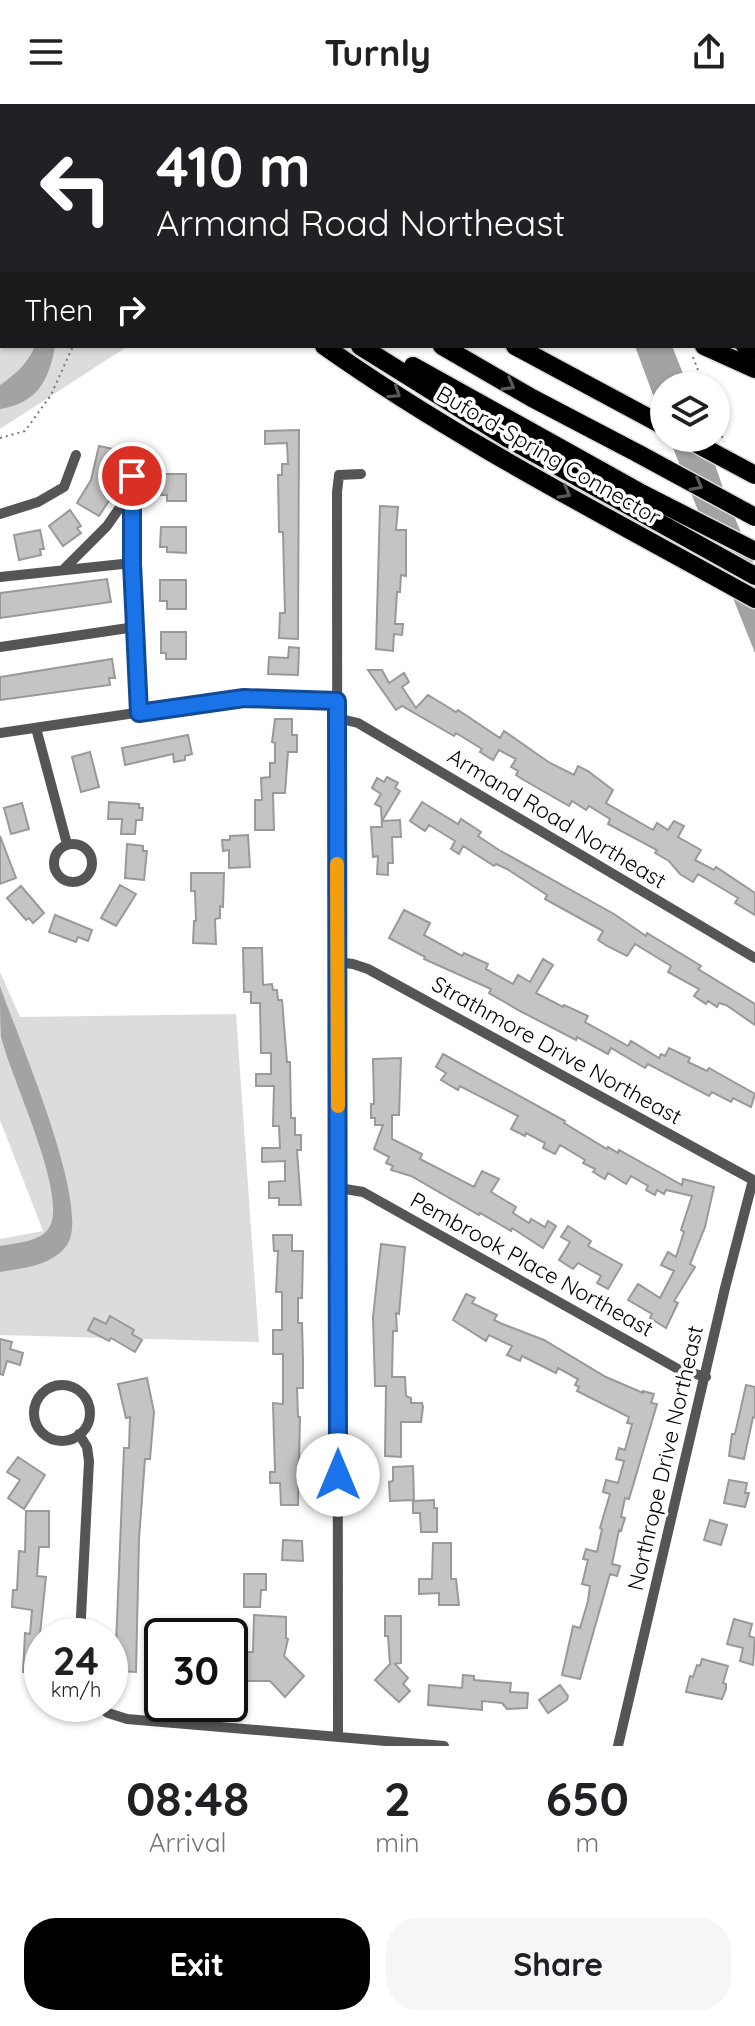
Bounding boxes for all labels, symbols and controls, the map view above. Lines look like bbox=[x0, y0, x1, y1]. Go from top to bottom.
icon: menu bbox=[24, 30, 68, 74]
text: Turnly bbox=[324, 30, 431, 75]
icon: share bbox=[687, 30, 731, 74]
text: 410 m bbox=[156, 131, 311, 201]
icon: left bbox=[24, 136, 128, 240]
text: Armand Road Northeast bbox=[156, 200, 565, 245]
icon: right bbox=[109, 288, 153, 332]
text: Then bbox=[24, 291, 93, 329]
map controls bbox=[650, 372, 730, 452]
button: layers bbox=[650, 372, 730, 452]
one-way arrow bbox=[501, 376, 515, 391]
street label: Buford-Spring Connector bbox=[432, 379, 667, 531]
one-way arrow bbox=[387, 383, 401, 398]
pin bbox=[98, 442, 166, 510]
icon: arrive bbox=[110, 454, 154, 498]
one-way arrow bbox=[689, 476, 703, 491]
one-way arrow bbox=[556, 483, 571, 499]
street label: Armand Road Northeast bbox=[443, 742, 671, 894]
street label: Strathmore Drive Northeast bbox=[427, 970, 687, 1130]
street label: Pembrook Place Northeast bbox=[405, 1185, 659, 1343]
street label: Northrope Drive Northeast bbox=[621, 1323, 709, 1593]
position arrow bbox=[296, 1433, 380, 1517]
speed limit sign: 30 bbox=[144, 1618, 248, 1722]
text: 24 bbox=[53, 1635, 99, 1685]
text: km/h bbox=[51, 1677, 101, 1702]
text: 08:48 bbox=[126, 1768, 249, 1828]
text: 2 bbox=[384, 1768, 411, 1828]
text: 650 bbox=[545, 1768, 629, 1828]
text: Arrival bbox=[149, 1826, 227, 1859]
text: min bbox=[375, 1826, 420, 1859]
text: m bbox=[575, 1826, 599, 1859]
button: Exit bbox=[24, 1918, 370, 2010]
button: Share bbox=[386, 1918, 731, 2010]

